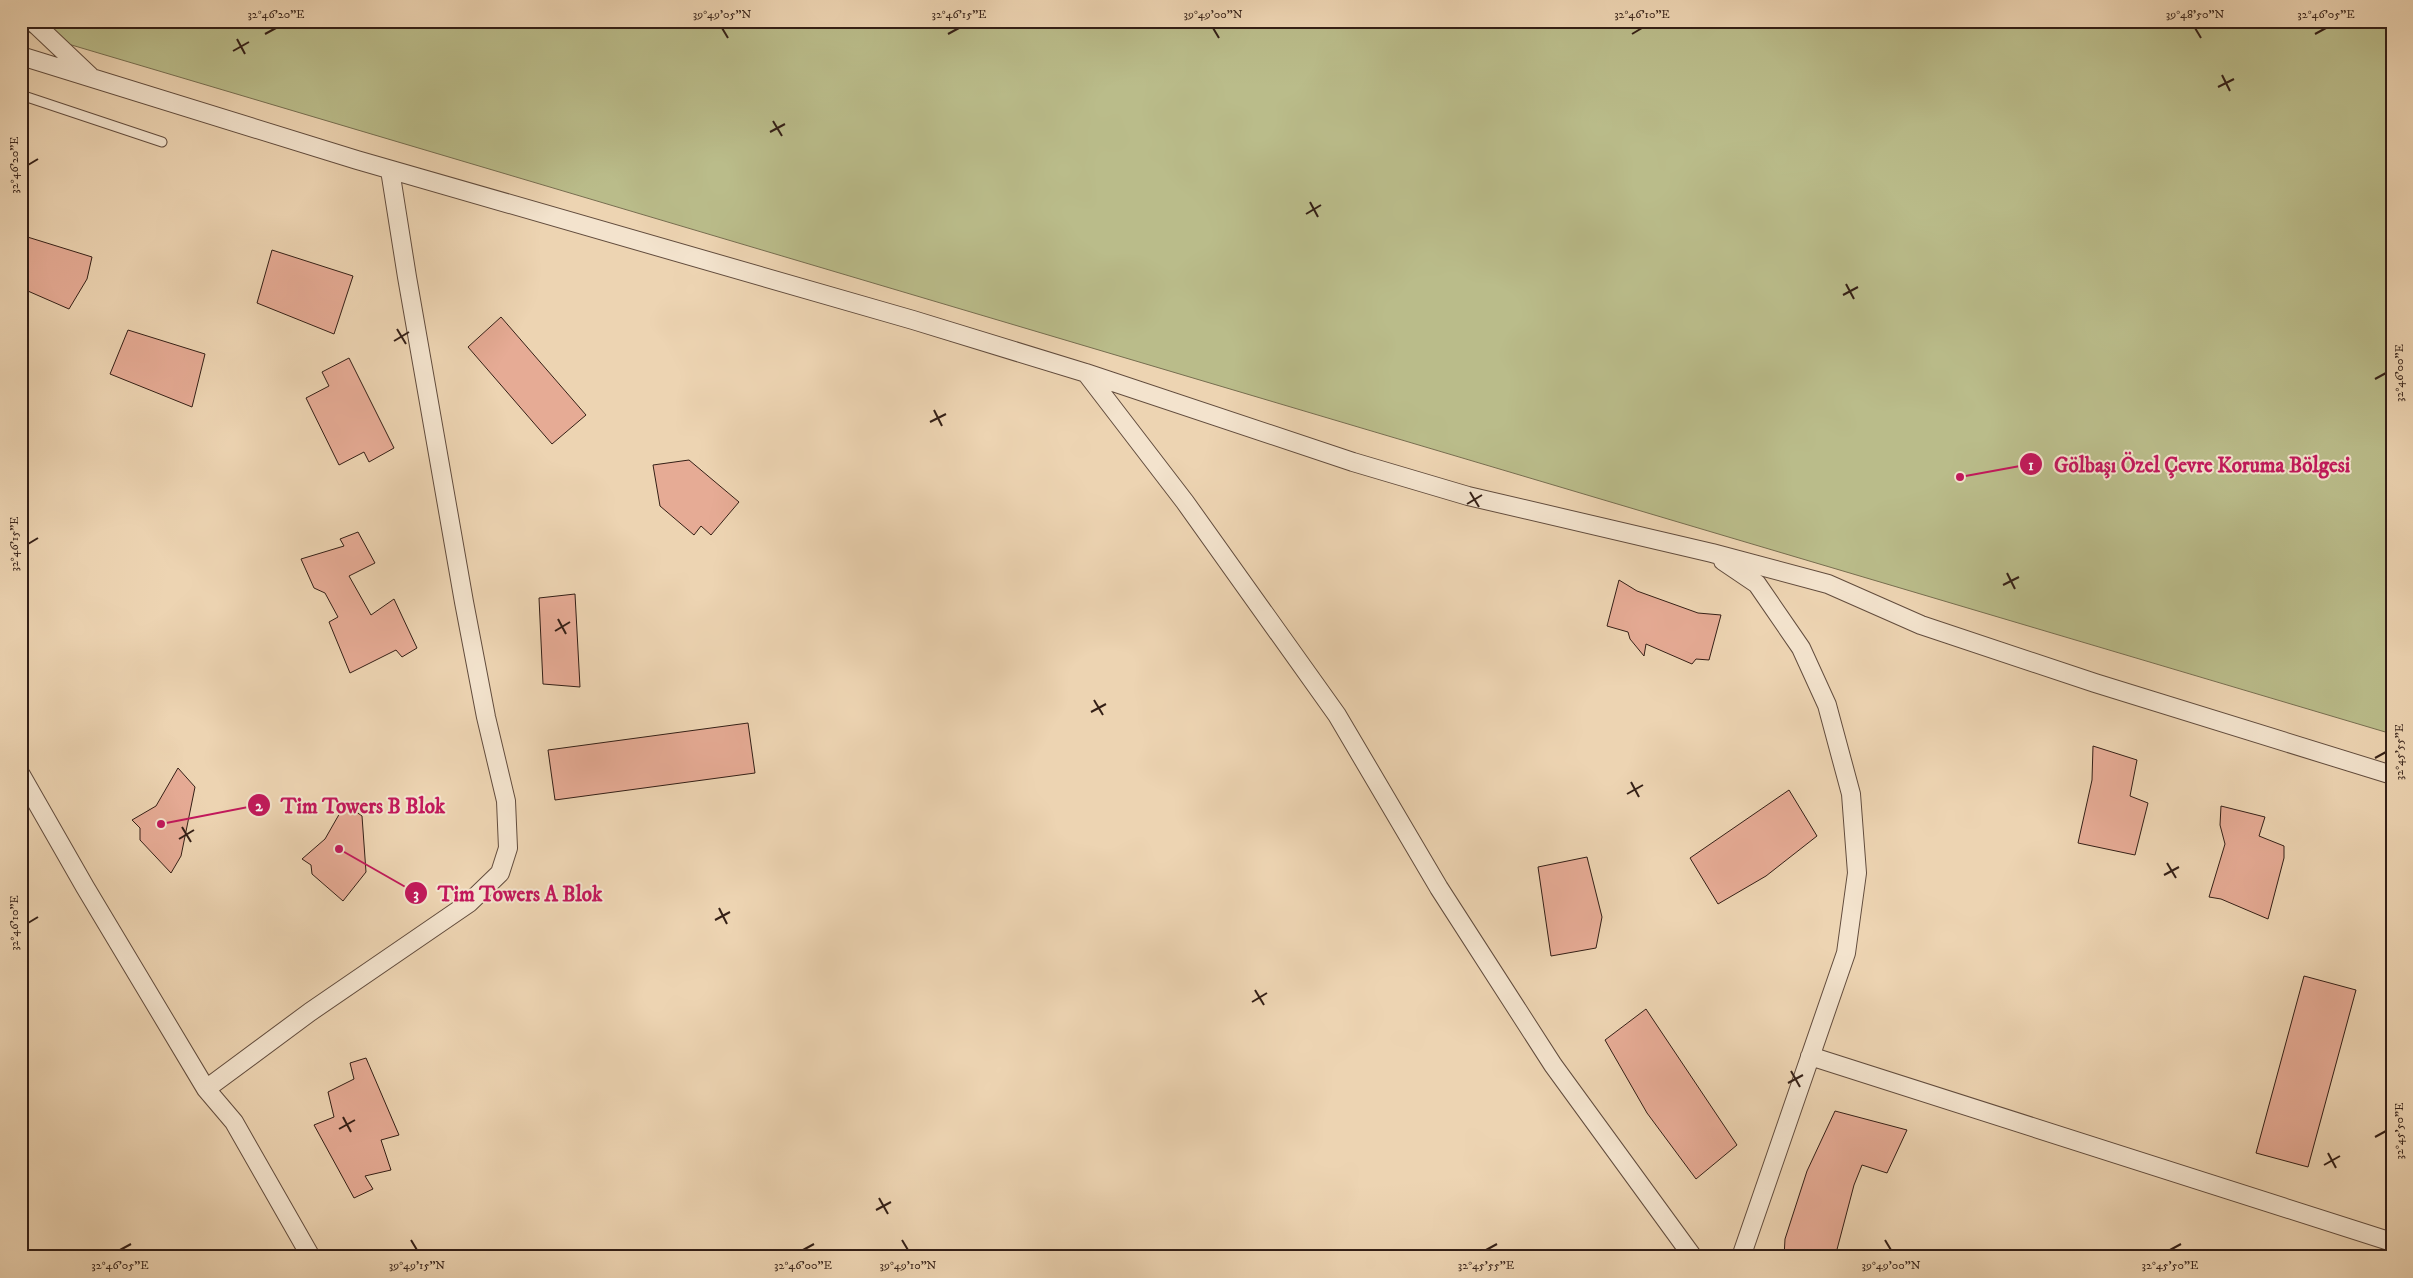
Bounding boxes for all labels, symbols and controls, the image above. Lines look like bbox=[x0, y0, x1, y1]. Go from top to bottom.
text: 32°46'20"E bbox=[247, 7, 305, 22]
text: 39°49'05"N bbox=[693, 7, 751, 22]
text: 32°46'15"E bbox=[931, 7, 987, 22]
text: 39°49'00"N bbox=[1184, 7, 1243, 22]
text: 32°46'10"E bbox=[1614, 7, 1670, 22]
text: 39°48'50"N bbox=[2166, 7, 2224, 22]
text: 32°46'05"E bbox=[2297, 7, 2355, 22]
text: 32°46'20"E bbox=[7, 136, 22, 194]
text: 32°46'00"E bbox=[2392, 344, 2407, 402]
callout: Gölbaşı Özel Çevre Koruma Bölgesi bbox=[2019, 446, 2360, 482]
text: Gölbaşı Özel Çevre Koruma Bölgesi bbox=[2054, 451, 2351, 479]
text: 1 bbox=[2028, 456, 2034, 475]
text: 32°46'15"E bbox=[7, 516, 22, 572]
text: 32°45'55"E bbox=[2392, 723, 2407, 780]
callout: Tim Towers B Blok bbox=[246, 787, 456, 823]
text: Tim Towers B Blok bbox=[280, 794, 446, 820]
text: 2 bbox=[255, 797, 263, 816]
callout: Tim Towers A Blok bbox=[403, 875, 613, 911]
text: Tim Towers A Blok bbox=[437, 882, 603, 908]
text: 3 bbox=[413, 885, 419, 904]
text: 32°46'10"E bbox=[7, 895, 22, 951]
text: 32°45'50"E bbox=[2392, 1102, 2407, 1159]
text: 32°46'05"E bbox=[91, 1258, 149, 1273]
text: 39°49'15"N bbox=[389, 1258, 445, 1273]
text: 32°46'00"E bbox=[774, 1258, 832, 1273]
text: 39°49'10"N bbox=[880, 1258, 937, 1273]
text: 32°45'55"E bbox=[1458, 1258, 1515, 1273]
text: 39°49'00"N bbox=[1862, 1258, 1921, 1273]
text: 32°45'50"E bbox=[2142, 1258, 2199, 1273]

